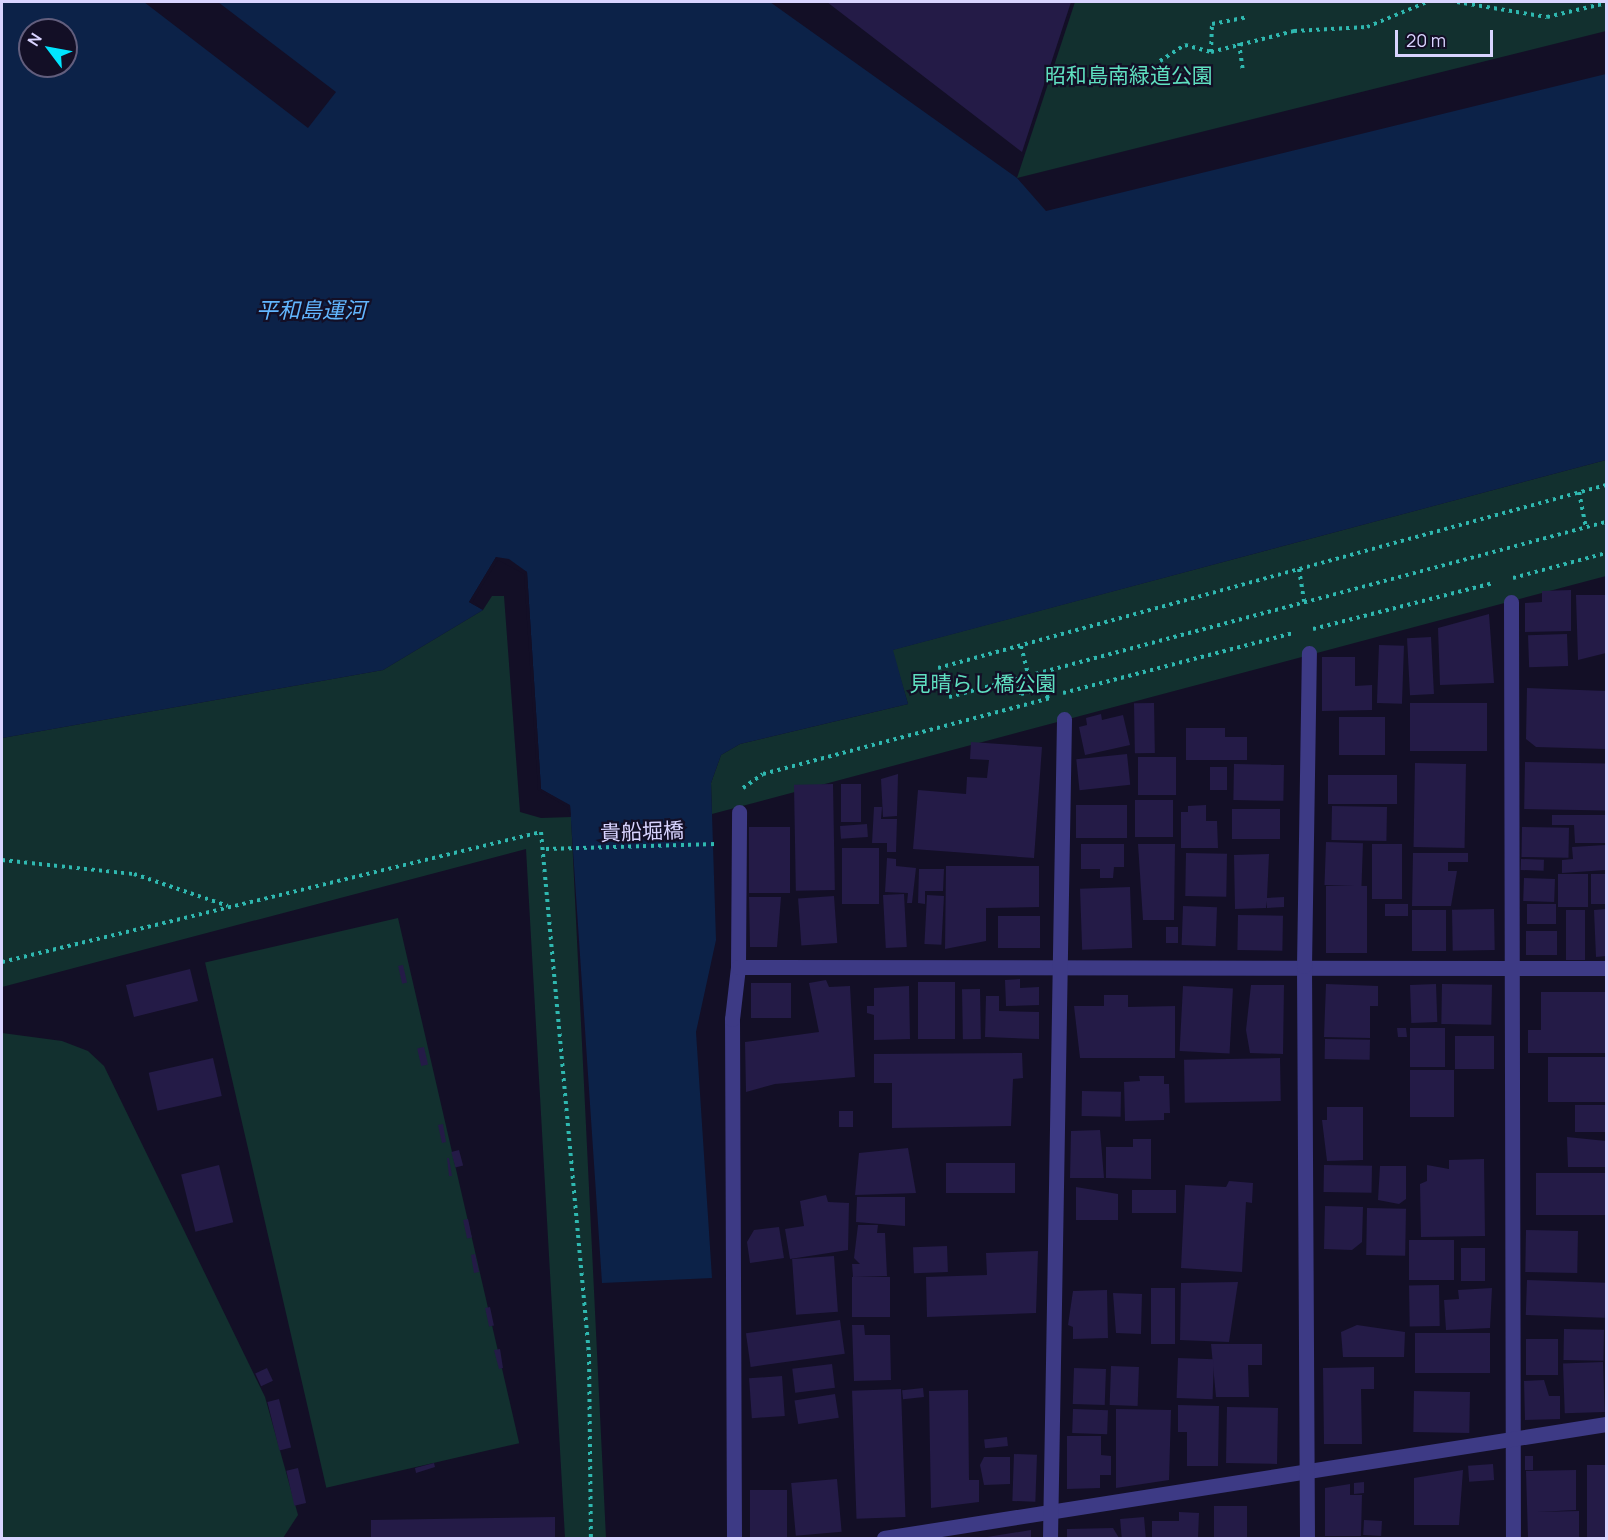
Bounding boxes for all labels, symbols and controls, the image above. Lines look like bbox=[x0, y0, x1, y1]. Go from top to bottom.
north arrow bbox=[18, 18, 78, 78]
scale bar bbox=[1398, 18, 1496, 56]
text: 20 m bbox=[1406, 28, 1446, 52]
text: N bbox=[22, 29, 47, 50]
park label: 昭和島南緑道公園 bbox=[1045, 62, 1213, 88]
water label: 平和島運河 bbox=[256, 298, 366, 324]
park label: 見晴らし橋公園 bbox=[910, 670, 1056, 696]
street label: 貴船堀橋 bbox=[600, 817, 684, 845]

